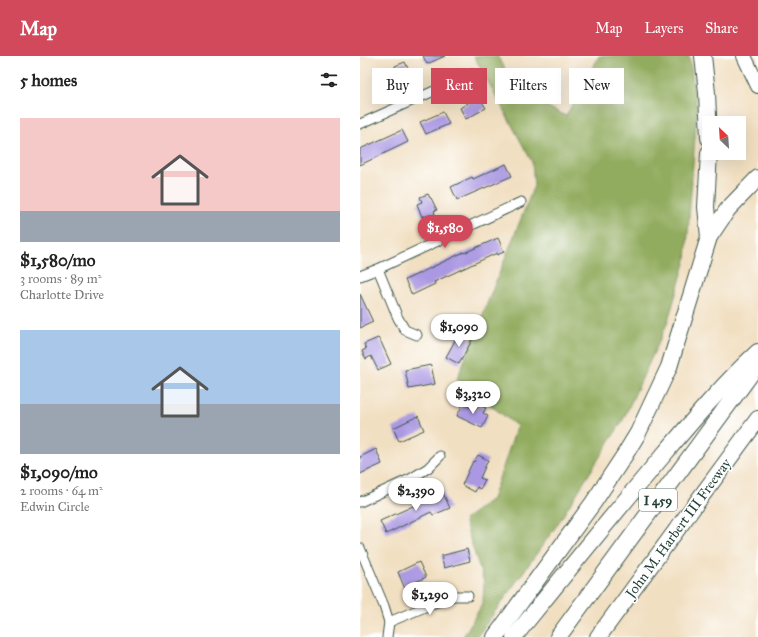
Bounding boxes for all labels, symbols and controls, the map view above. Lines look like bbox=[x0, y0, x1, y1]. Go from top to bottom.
text: Map bbox=[20, 17, 57, 40]
text: Map bbox=[595, 20, 623, 37]
text: Layers bbox=[645, 20, 683, 37]
text: Share bbox=[705, 20, 738, 37]
chip: Buy bbox=[372, 68, 423, 104]
chip: Rent bbox=[431, 68, 487, 104]
chip: Filters bbox=[495, 68, 561, 104]
chip: New bbox=[569, 68, 624, 104]
icon: filters bbox=[318, 69, 340, 91]
text: 5 homes bbox=[20, 70, 77, 91]
north arrow bbox=[702, 116, 746, 160]
map controls bbox=[702, 116, 746, 160]
icon: home bbox=[144, 144, 216, 216]
pin: $1,580 bbox=[412, 215, 478, 249]
text: $1,580 bbox=[427, 220, 463, 236]
text: $1,580/mo bbox=[20, 250, 95, 271]
text: 3 rooms · 89 m² bbox=[20, 271, 102, 287]
text: Charlotte Drive bbox=[20, 287, 104, 303]
pin: $1,090 bbox=[426, 314, 492, 348]
text: $1,090 bbox=[440, 319, 478, 335]
icon: home bbox=[144, 356, 216, 428]
pin: $3,320 bbox=[440, 381, 506, 415]
text: $3,320 bbox=[455, 386, 491, 402]
street label: John M. Harbert III Freeway bbox=[621, 455, 736, 604]
text: $1,090/mo bbox=[20, 462, 98, 483]
pin: $2,390 bbox=[383, 478, 449, 512]
text: 2 rooms · 64 m² bbox=[20, 483, 103, 499]
text: $2,390 bbox=[397, 483, 435, 499]
road number: I 459 bbox=[639, 489, 677, 511]
text: Edwin Circle bbox=[20, 499, 89, 515]
pin: $1,290 bbox=[397, 582, 463, 616]
text: $1,290 bbox=[411, 587, 449, 603]

